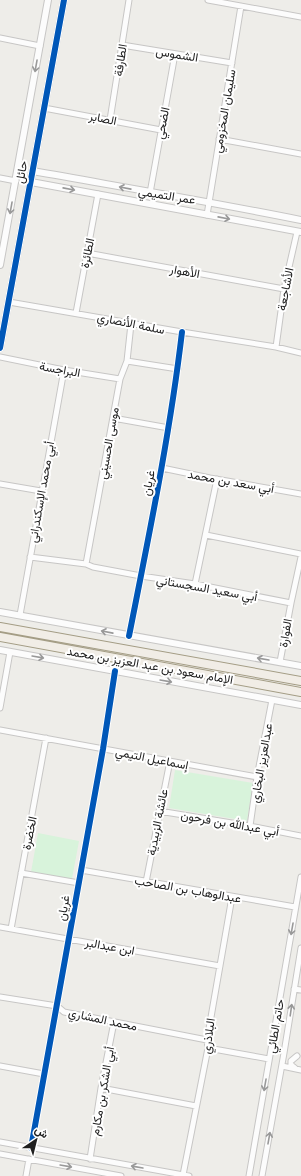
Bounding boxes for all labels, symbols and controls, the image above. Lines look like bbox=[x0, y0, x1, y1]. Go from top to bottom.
street label: الطارفة bbox=[110, 43, 131, 77]
street label: الشموس bbox=[155, 43, 199, 66]
one-way arrow bbox=[32, 59, 40, 72]
street label: سليمان المخزومي bbox=[209, 68, 242, 154]
street label: الضحي bbox=[152, 106, 175, 141]
street label: الصابر bbox=[87, 108, 118, 129]
street label: حائل bbox=[12, 159, 31, 185]
street label: عمر التميمي bbox=[137, 183, 197, 210]
one-way arrow bbox=[119, 184, 132, 192]
one-way arrow bbox=[62, 185, 75, 193]
one-way arrow bbox=[7, 201, 15, 214]
one-way arrow bbox=[217, 214, 230, 222]
street label: الطائرة bbox=[77, 237, 98, 270]
street label: الأهوار bbox=[168, 261, 201, 282]
street label: الأشاجعة bbox=[274, 266, 296, 312]
street label: سلمة الأنصاري bbox=[95, 309, 166, 340]
street label: البراجسة bbox=[38, 358, 82, 381]
street label: موسى الحسيني bbox=[94, 406, 125, 481]
street label: أبي محمد الإسكندراني bbox=[25, 440, 60, 544]
street label: أبي سعد بن محمد bbox=[186, 466, 276, 499]
street label: غريان bbox=[138, 469, 159, 497]
street label: أبي سعيد السجستاني bbox=[155, 572, 259, 607]
street label: الفوارة bbox=[275, 617, 296, 649]
one-way arrow bbox=[101, 627, 114, 635]
street label: الإمام سعود بن عبد العزيز بن محمد bbox=[66, 643, 234, 688]
one-way arrow bbox=[31, 654, 44, 662]
one-way arrow bbox=[257, 655, 270, 663]
one-way arrow bbox=[159, 677, 172, 685]
street label: عبدالعزيز البخاري bbox=[247, 722, 278, 805]
street label: إسماعيل التيمي bbox=[114, 744, 190, 775]
street label: عائشة الزبيدية bbox=[143, 787, 172, 857]
street label: أبي عبدالله بن فرحون bbox=[179, 807, 281, 842]
street label: الخضرة bbox=[18, 815, 41, 851]
street label: عبدالوهاب بن الصاحب bbox=[133, 872, 242, 907]
street label: غريان bbox=[53, 894, 74, 922]
one-way arrow bbox=[287, 922, 295, 935]
street label: ابن عبدالبر bbox=[83, 934, 136, 959]
street label: حاتم الطائي bbox=[263, 998, 290, 1055]
one-way arrow bbox=[287, 1003, 295, 1016]
street label: محمد المشاري bbox=[67, 1004, 139, 1037]
street label: البلاذري bbox=[198, 1017, 221, 1055]
street label: أبي الشكر بن مكارم bbox=[87, 1045, 120, 1137]
one-way arrow bbox=[261, 1078, 269, 1091]
north arrow bbox=[16, 1120, 56, 1160]
text: ش bbox=[32, 1122, 51, 1141]
one-way arrow bbox=[265, 1132, 273, 1145]
one-way arrow bbox=[59, 1162, 72, 1170]
one-way arrow bbox=[131, 1163, 144, 1171]

